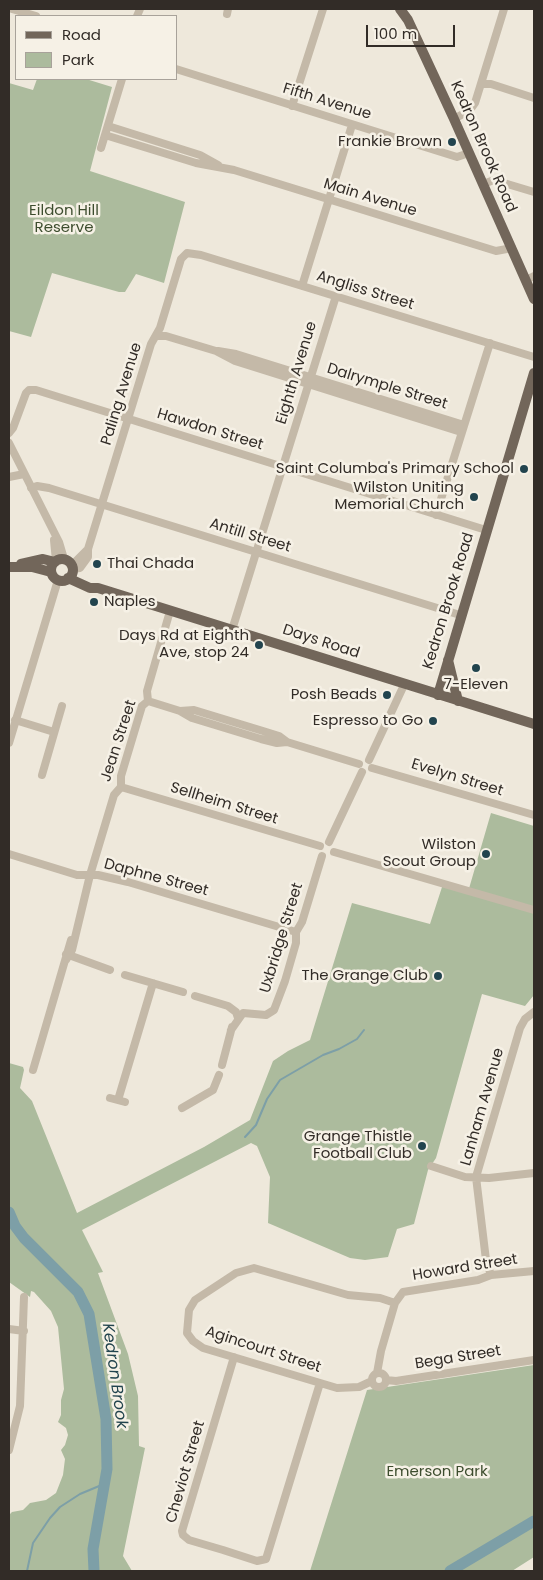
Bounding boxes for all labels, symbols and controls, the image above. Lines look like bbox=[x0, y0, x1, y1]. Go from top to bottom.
legend bbox=[15, 15, 178, 80]
scale bar bbox=[368, 15, 457, 47]
text: 100 m bbox=[374, 23, 417, 44]
text: Road bbox=[62, 24, 101, 45]
text: Park bbox=[62, 49, 94, 70]
street label: Kedron Brook Road bbox=[446, 79, 520, 215]
street label: Fifth Avenue bbox=[281, 80, 373, 124]
place label: Frankie Brown bbox=[338, 133, 442, 151]
marker: Frankie Brown bbox=[446, 136, 458, 148]
street label: Main Avenue bbox=[321, 175, 419, 221]
park label: Eildon Hill Reserve bbox=[29, 202, 99, 237]
street label: Angliss Street bbox=[314, 268, 416, 314]
street label: Eighth Avenue bbox=[273, 319, 321, 427]
street label: Paling Avenue bbox=[98, 341, 146, 447]
street label: Dalrymple Street bbox=[325, 360, 449, 414]
street label: Hawdon Street bbox=[155, 405, 265, 455]
place label: Saint Columba's Primary School bbox=[276, 460, 514, 478]
marker: Saint Columba's Primary School bbox=[518, 463, 530, 475]
place label: Wilston Uniting Memorial Church bbox=[335, 479, 464, 514]
marker: Wilston Uniting Memorial Church bbox=[468, 491, 480, 503]
street label: Antill Street bbox=[207, 515, 293, 557]
street label: Kedron Brook Road bbox=[420, 530, 478, 672]
place label: Thai Chada bbox=[107, 555, 194, 573]
marker: Thai Chada bbox=[91, 558, 103, 570]
place label: Naples bbox=[104, 593, 156, 611]
marker: Naples bbox=[88, 596, 100, 608]
street label: Days Road bbox=[280, 621, 362, 663]
place label: Days Rd at Eighth Ave, stop 24 bbox=[119, 627, 249, 662]
marker: Days Rd at Eighth Ave, stop 24 bbox=[253, 639, 265, 651]
marker: 7-Eleven bbox=[470, 662, 482, 674]
place label: 7-Eleven bbox=[444, 676, 508, 694]
place label: Posh Beads bbox=[291, 686, 377, 704]
marker: Posh Beads bbox=[381, 689, 393, 701]
street label: Jean Street bbox=[97, 698, 141, 784]
place label: Espresso to Go bbox=[313, 712, 423, 730]
marker: Espresso to Go bbox=[427, 715, 439, 727]
street label: Evelyn Street bbox=[409, 755, 505, 801]
street label: Sellheim Street bbox=[168, 779, 280, 829]
place label: Wilston Scout Group bbox=[383, 836, 476, 871]
marker: Wilston Scout Group bbox=[480, 848, 492, 860]
street label: Daphne Street bbox=[102, 855, 210, 901]
street label: Uxbridge Street bbox=[257, 881, 307, 995]
place label: The Grange Club bbox=[302, 967, 428, 985]
marker: The Grange Club bbox=[432, 970, 444, 982]
street label: Lanham Avenue bbox=[458, 1046, 508, 1168]
place label: Grange Thistle Football Club bbox=[304, 1128, 412, 1163]
marker: Grange Thistle Football Club bbox=[416, 1140, 428, 1152]
street label: Howard Street bbox=[411, 1251, 519, 1285]
water label: Kedron Brook bbox=[97, 1322, 131, 1430]
street label: Agincourt Street bbox=[203, 1323, 323, 1377]
street label: Bega Street bbox=[414, 1342, 502, 1374]
street label: Cheviot Street bbox=[163, 1419, 209, 1525]
park label: Emerson Park bbox=[386, 1463, 488, 1481]

